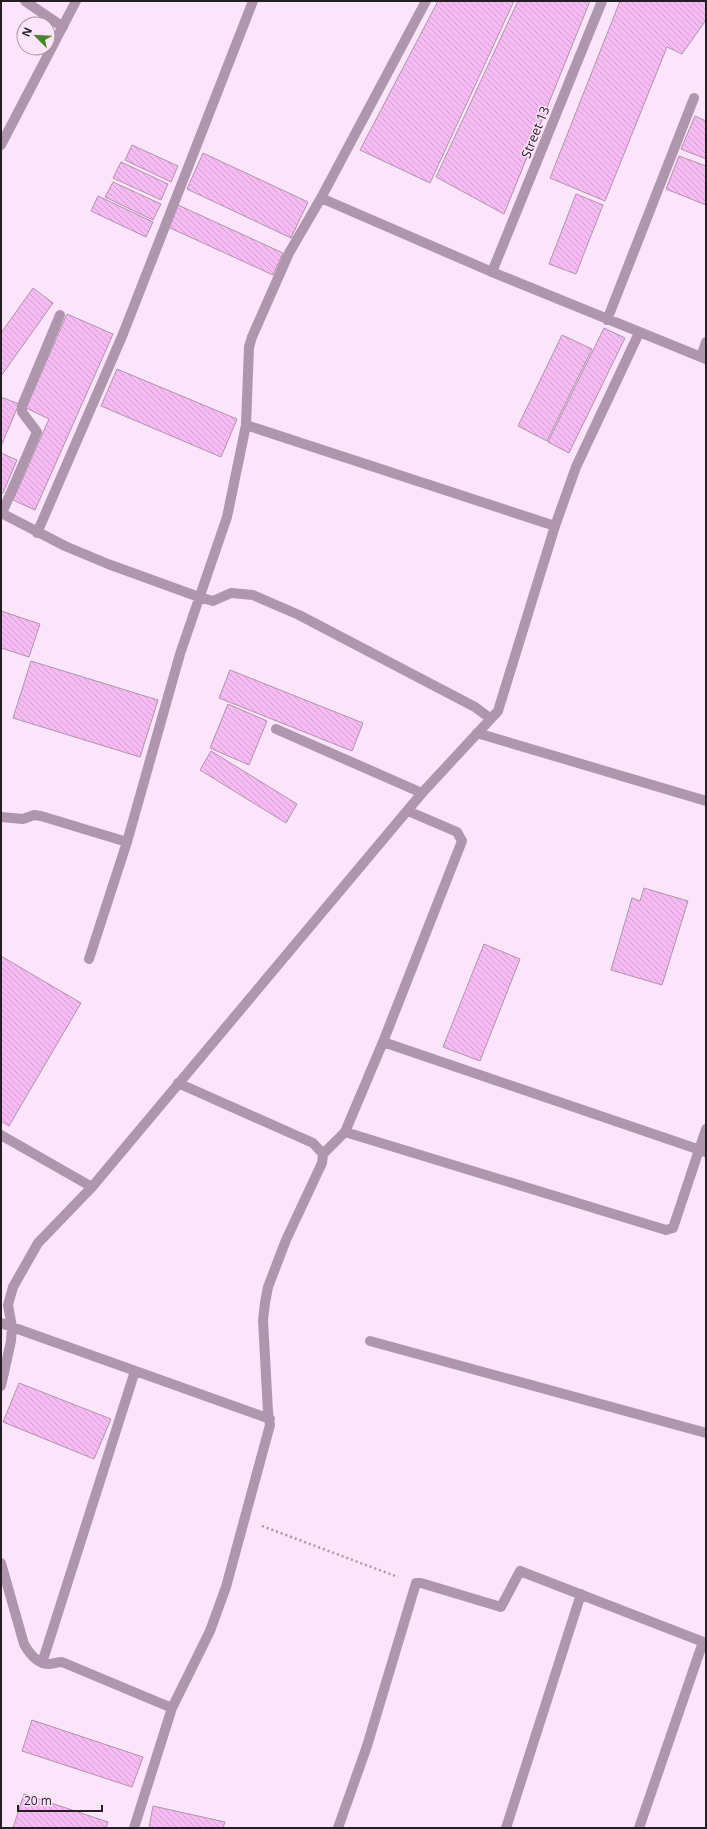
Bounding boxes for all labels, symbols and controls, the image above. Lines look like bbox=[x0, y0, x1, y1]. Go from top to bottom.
north arrow bbox=[16, 16, 56, 56]
text: N bbox=[18, 25, 35, 39]
street label: Street 13 bbox=[516, 103, 554, 161]
scale bar bbox=[18, 1787, 102, 1813]
text: 20 m bbox=[24, 1792, 52, 1809]

